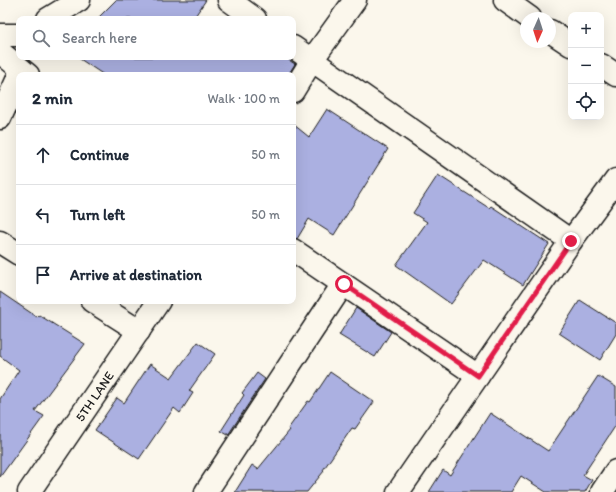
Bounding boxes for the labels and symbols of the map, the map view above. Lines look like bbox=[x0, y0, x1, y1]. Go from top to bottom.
north arrow bbox=[520, 12, 556, 48]
route end bbox=[562, 232, 580, 250]
route start bbox=[335, 275, 353, 293]
street label: 5TH LANE bbox=[72, 369, 117, 424]

